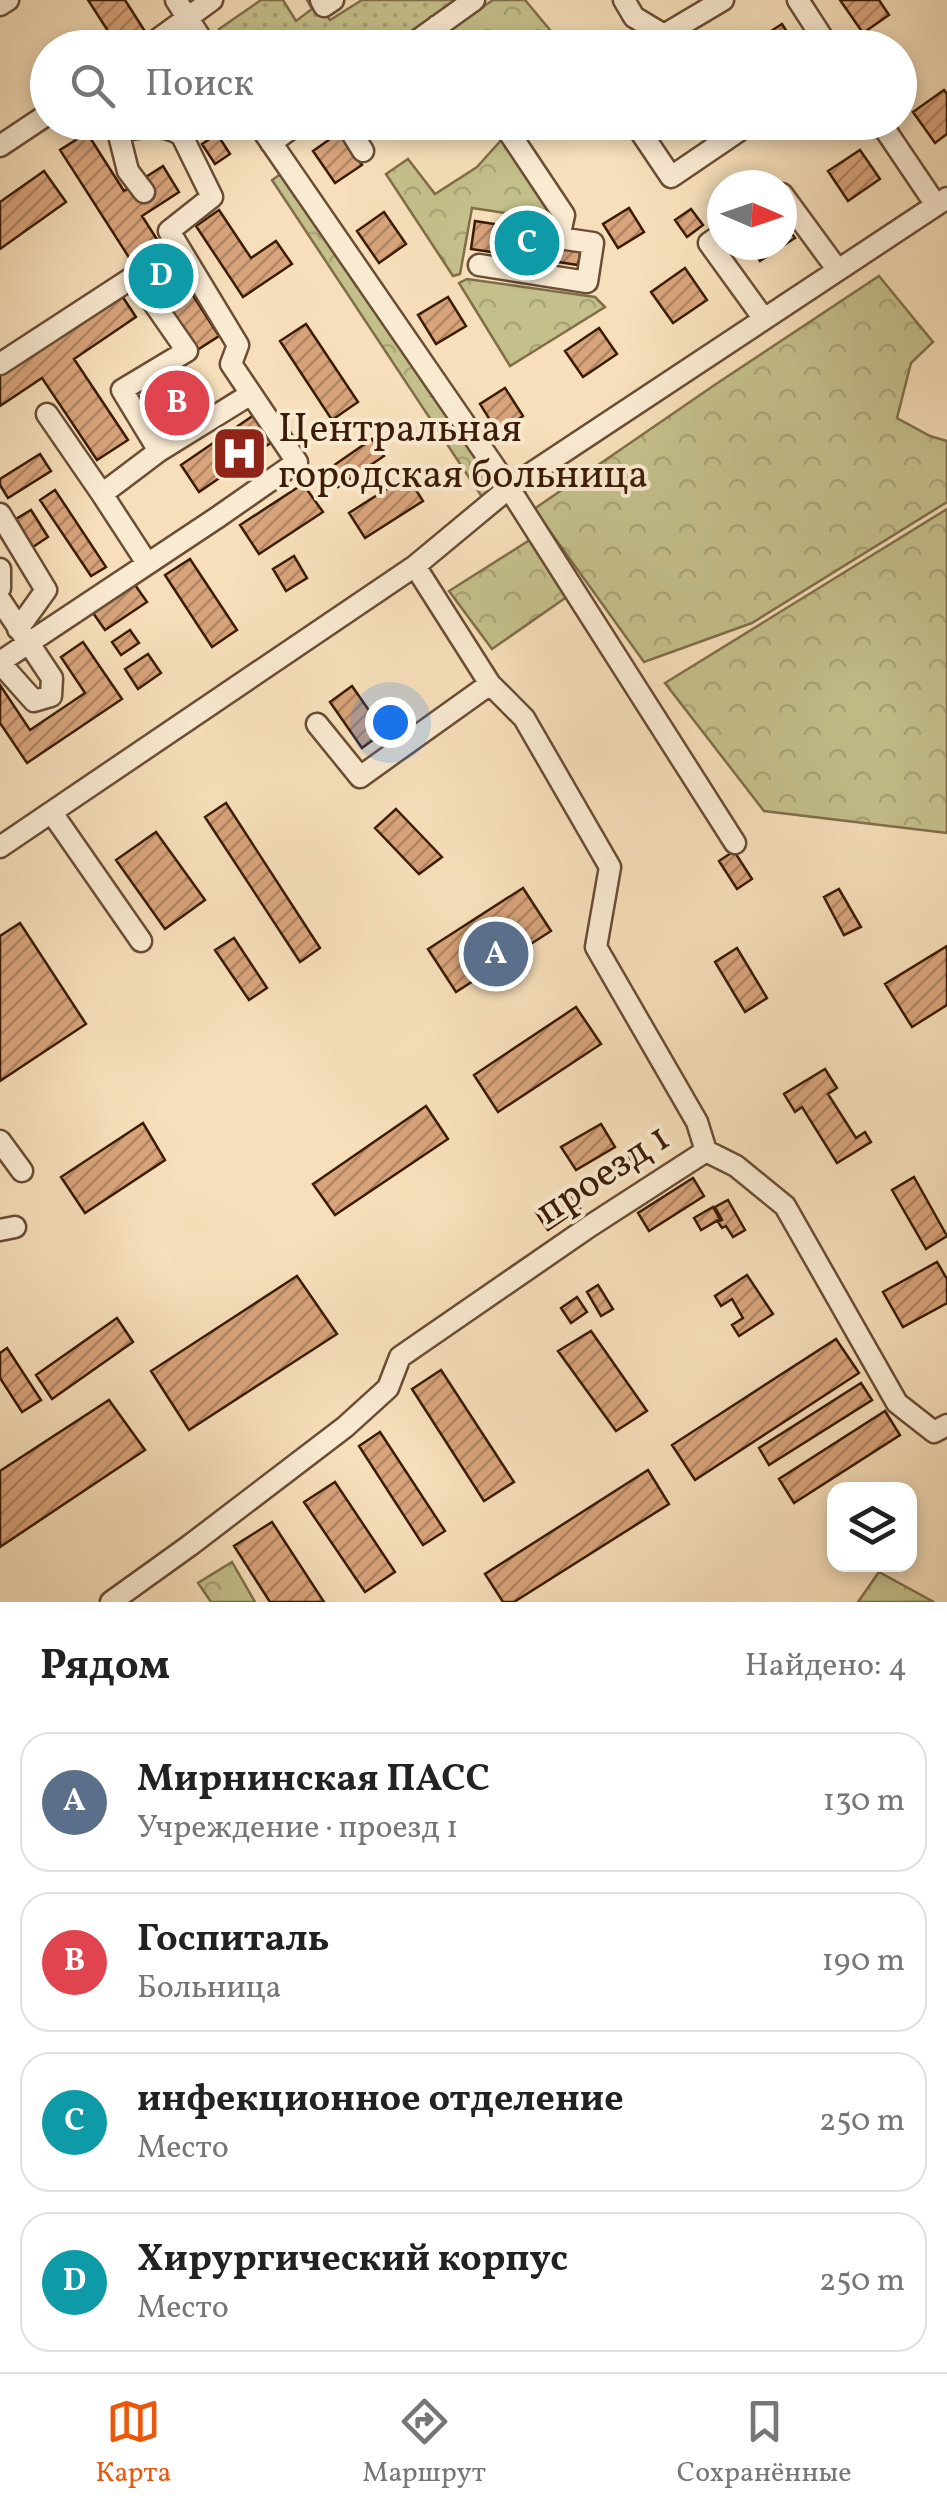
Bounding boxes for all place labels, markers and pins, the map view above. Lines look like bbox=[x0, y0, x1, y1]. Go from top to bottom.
pin: C bbox=[494, 206, 560, 280]
pin: D bbox=[128, 238, 194, 314]
pin: B bbox=[144, 366, 210, 440]
place label: Центральная городская больница bbox=[278, 403, 648, 505]
hospital icon: Центральная городская больница bbox=[209, 424, 269, 484]
pin: A bbox=[464, 916, 528, 992]

